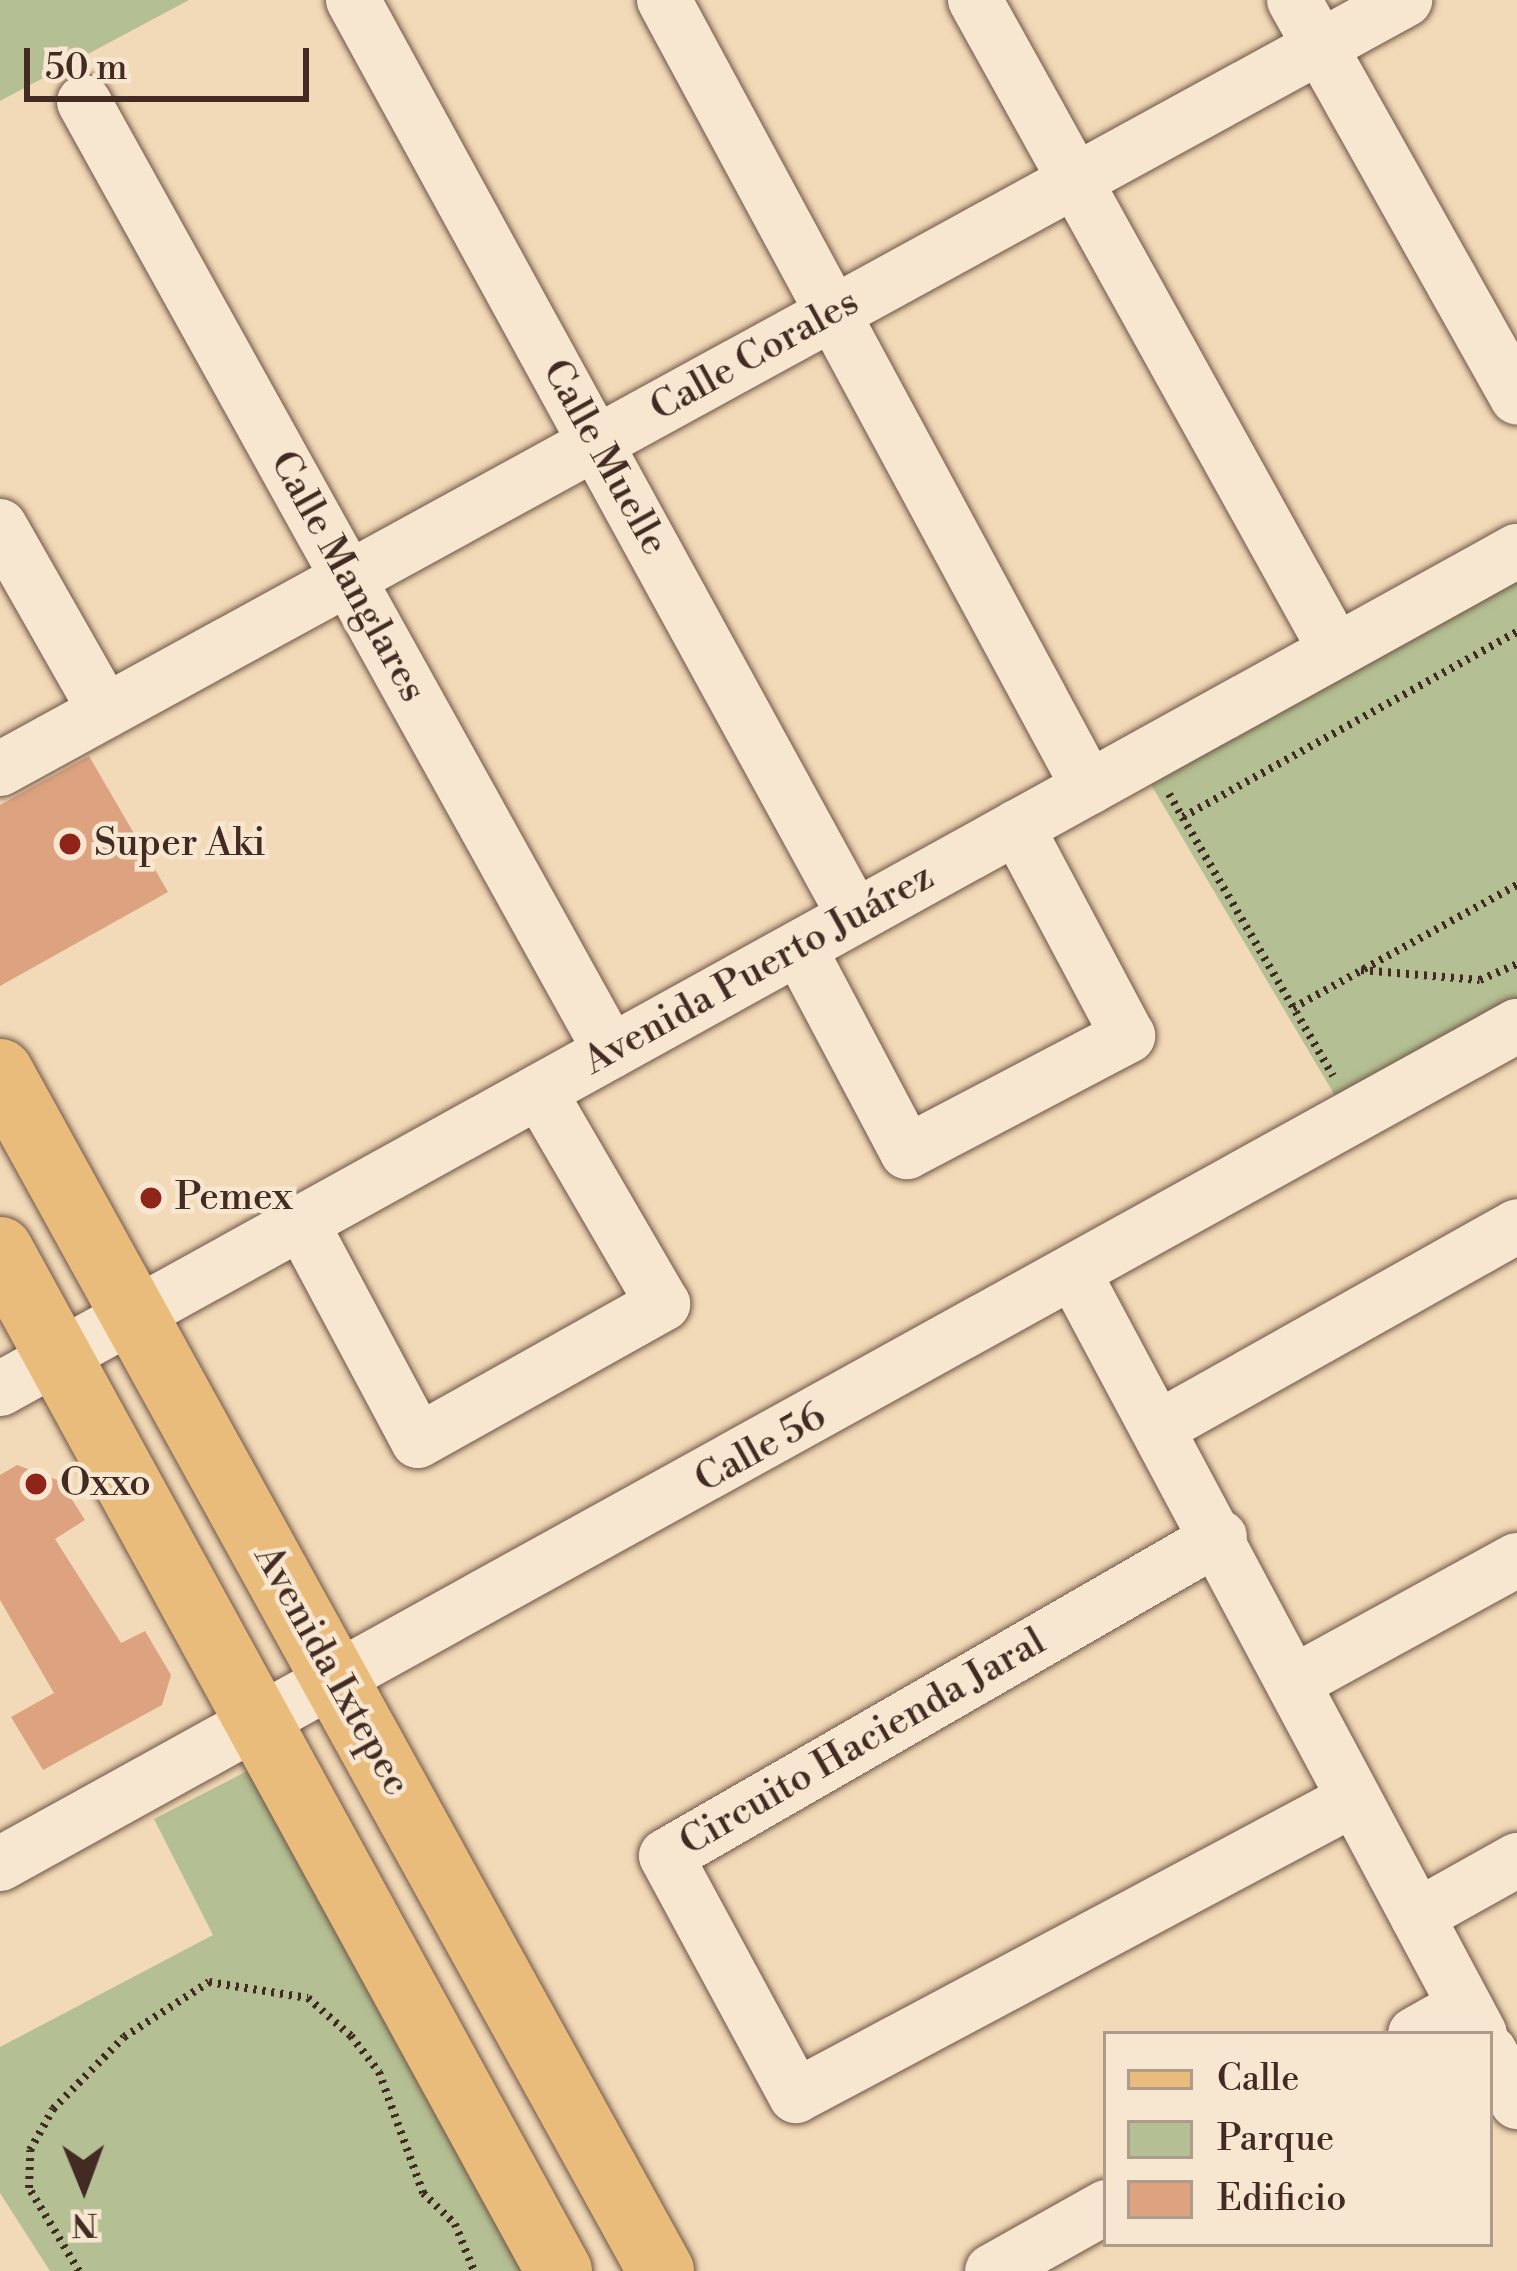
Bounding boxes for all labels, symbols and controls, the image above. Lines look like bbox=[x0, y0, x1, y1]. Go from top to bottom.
scale bar bbox=[30, 24, 315, 98]
text: 50 m bbox=[45, 46, 128, 91]
street label: Calle Corales bbox=[643, 280, 867, 432]
street label: Calle Muelle bbox=[531, 352, 677, 564]
street label: Calle Manglares bbox=[259, 443, 435, 711]
place label: Super Aki bbox=[94, 821, 266, 867]
marker: Super Aki bbox=[57, 831, 83, 857]
street label: Avenida Puerto Juárez bbox=[576, 854, 942, 1086]
place label: Pemex bbox=[175, 1175, 292, 1221]
marker: Pemex bbox=[138, 1185, 164, 1211]
street label: Calle 56 bbox=[687, 1394, 835, 1504]
place label: Oxxo bbox=[60, 1461, 151, 1507]
marker: Oxxo bbox=[23, 1471, 49, 1497]
street label: Avenida Ixtepec bbox=[243, 1538, 419, 1804]
street label: Circuito Hacienda Jaral bbox=[672, 1619, 1054, 1867]
legend bbox=[1103, 2031, 1493, 2247]
text: Calle bbox=[1217, 2057, 1299, 2102]
text: Parque bbox=[1217, 2117, 1334, 2162]
north arrow bbox=[24, 2127, 144, 2247]
text: Edificio bbox=[1217, 2177, 1347, 2222]
text: N bbox=[71, 2203, 98, 2244]

